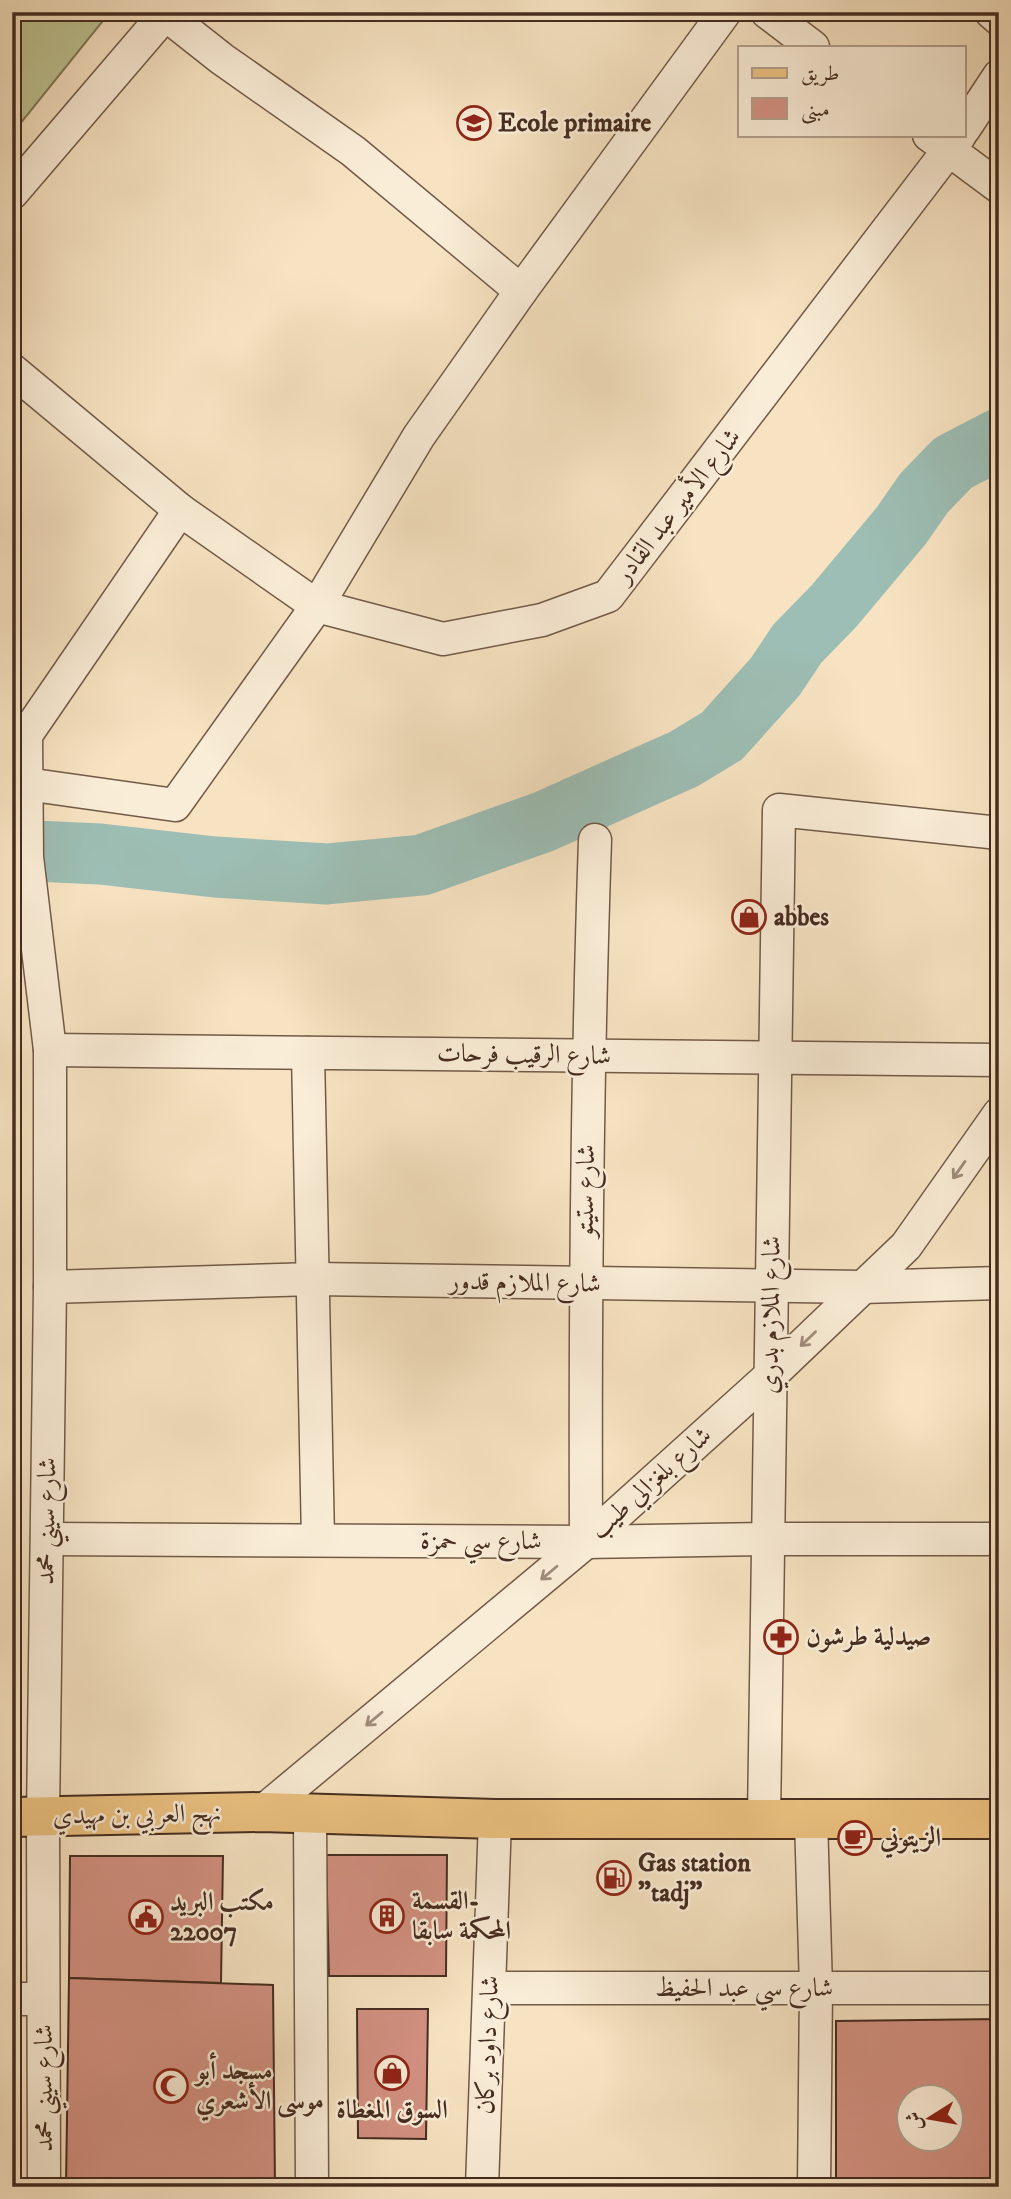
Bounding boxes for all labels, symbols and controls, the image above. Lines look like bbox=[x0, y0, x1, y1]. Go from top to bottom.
legend bbox=[738, 46, 965, 136]
text: طريق bbox=[801, 61, 839, 87]
text: مبنى bbox=[801, 97, 830, 124]
school or university icon: Ecole primaire bbox=[455, 104, 493, 142]
place label: Ecole primaire bbox=[498, 107, 651, 140]
street label: شارع الأمير عبد القادر bbox=[603, 420, 752, 595]
shop icon: abbes bbox=[730, 898, 768, 936]
place label: abbes bbox=[774, 901, 829, 934]
street label: شارع الرقيب فرحات bbox=[436, 1037, 612, 1077]
street label: شارع ستيتو bbox=[569, 1144, 607, 1241]
one-way arrow bbox=[952, 1160, 966, 1179]
street label: شارع الملازم بدري bbox=[753, 1236, 794, 1395]
street label: شارع الملازم قدور bbox=[446, 1265, 601, 1306]
one-way arrow bbox=[800, 1330, 817, 1347]
street label: شارع بلغزالي طيب bbox=[583, 1420, 722, 1549]
street label: شارع سيني محمد bbox=[29, 1457, 71, 1585]
street label: شارع سي حمزة bbox=[420, 1525, 542, 1564]
one-way arrow bbox=[540, 1566, 558, 1581]
pharmacy icon: صيدلية طرشون bbox=[762, 1618, 800, 1656]
place label: صيدلية طرشون bbox=[806, 1621, 931, 1654]
one-way arrow bbox=[365, 1711, 383, 1727]
street label: نهج العربي بن مهيدي bbox=[52, 1797, 222, 1839]
cafe icon: الزيتوني bbox=[836, 1819, 874, 1857]
place label: الزيتوني bbox=[879, 1822, 941, 1859]
place label: Gas station "tadj" bbox=[638, 1847, 751, 1910]
fuel station icon: Gas station "tadj" bbox=[595, 1859, 633, 1897]
place label: القسمة- المحكمة سابقا bbox=[412, 1885, 511, 1948]
place label: مكتب البريد 22007 bbox=[170, 1886, 274, 1949]
building icon: القسمة- المحكمة سابقا bbox=[368, 1897, 406, 1935]
public building icon: مكتب البريد 22007 bbox=[127, 1898, 165, 1936]
street label: شارع سي عبد الحفيظ bbox=[655, 1972, 833, 2011]
street label: شارع داود بركان bbox=[469, 1975, 511, 2115]
street label: شارع سيني محمد bbox=[28, 2024, 67, 2152]
place label: مسجد أبو موسى الأشعري bbox=[193, 2052, 324, 2122]
shop icon: السوق المغطاة bbox=[373, 2054, 411, 2092]
mosque icon: مسجد أبو موسى الأشعري bbox=[152, 2067, 190, 2105]
north arrow bbox=[895, 2084, 965, 2154]
place label: السوق المغطاة bbox=[336, 2094, 448, 2127]
text: ش bbox=[902, 2110, 928, 2132]

